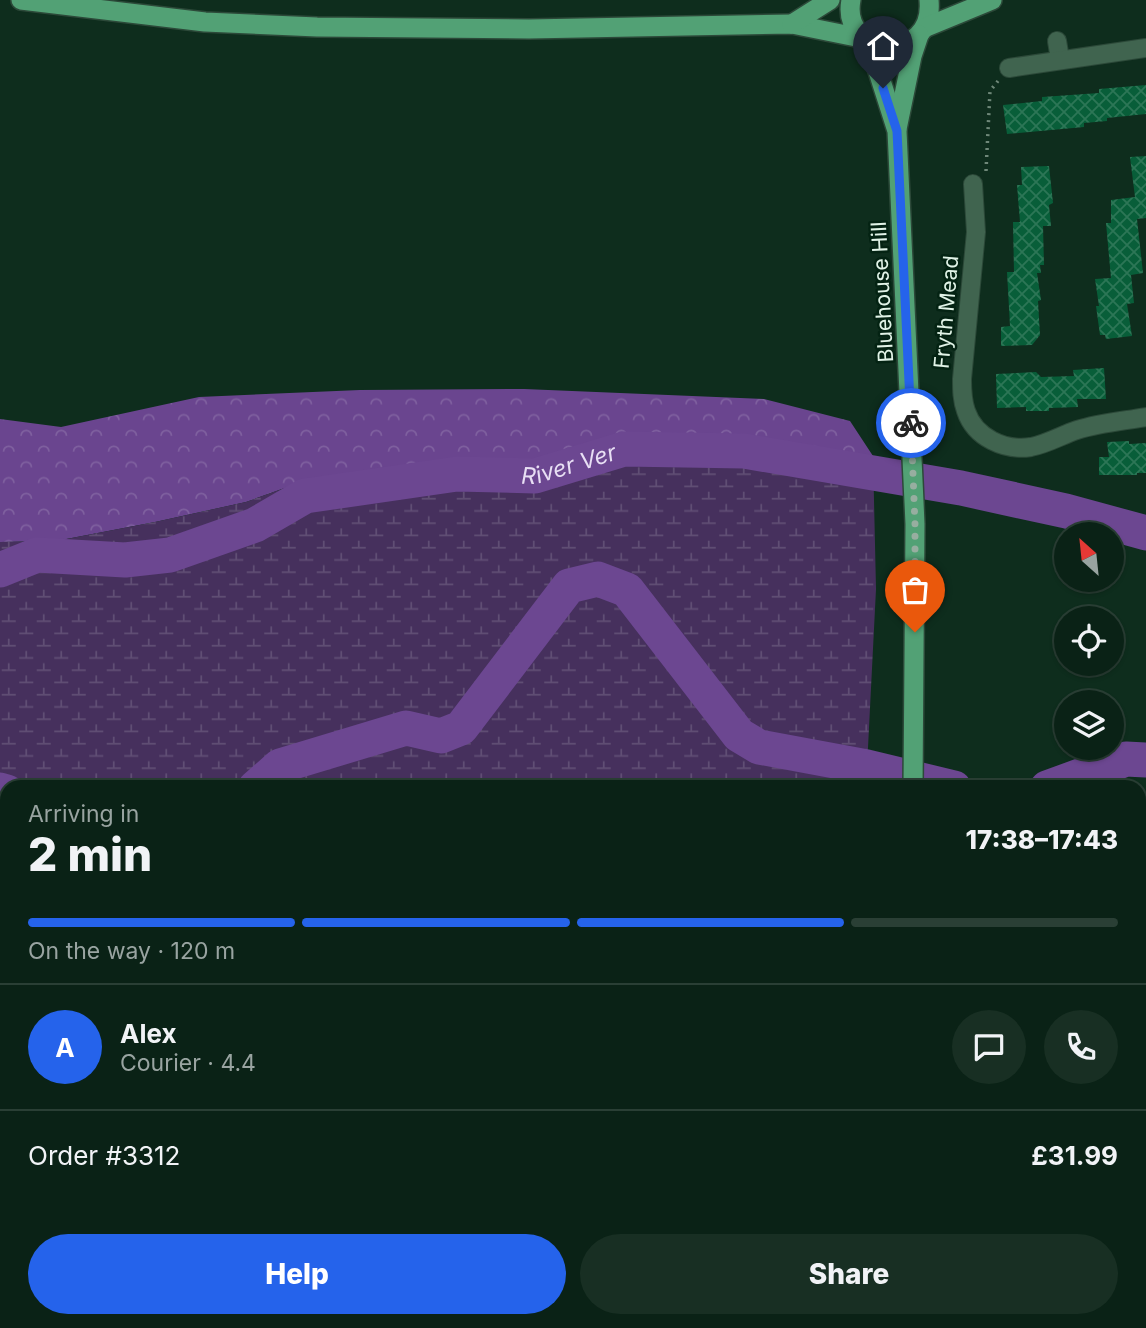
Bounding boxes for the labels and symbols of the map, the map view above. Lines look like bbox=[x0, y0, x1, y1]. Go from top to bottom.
pin bbox=[853, 16, 913, 88]
street label: Bluehouse Hill bbox=[866, 221, 898, 363]
street label: Fryth Mead bbox=[929, 254, 963, 370]
courier bbox=[876, 388, 946, 458]
water label: River Ver bbox=[521, 438, 621, 490]
north arrow bbox=[1054, 522, 1124, 592]
pin bbox=[885, 560, 945, 632]

